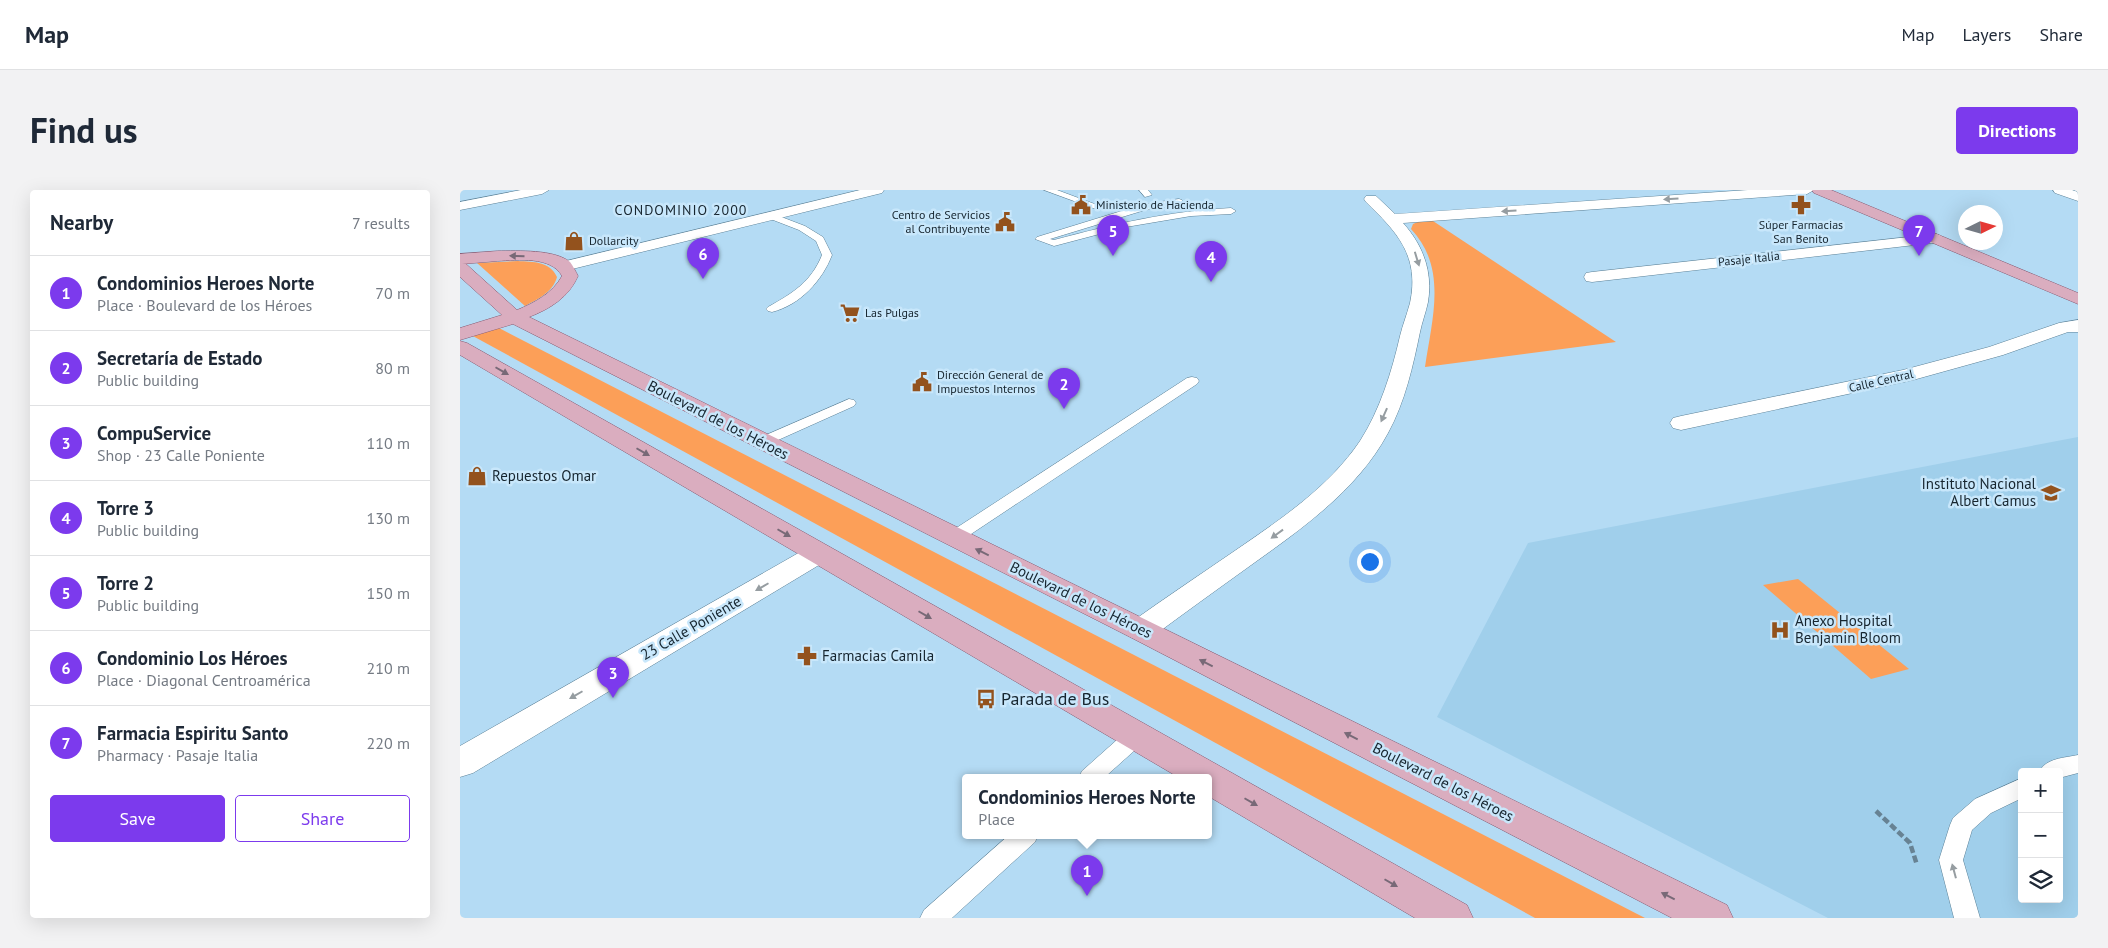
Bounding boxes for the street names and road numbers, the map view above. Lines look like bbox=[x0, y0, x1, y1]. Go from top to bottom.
street label: Pasaje Italia bbox=[1717, 248, 1781, 269]
street label: Calle Central bbox=[1847, 366, 1915, 395]
street label: Boulevard de los Héroes bbox=[645, 376, 792, 463]
street label: Boulevard de los Héroes bbox=[1007, 557, 1155, 642]
street label: 23 Calle Poniente bbox=[637, 591, 744, 664]
street label: Boulevard de los Héroes bbox=[1370, 738, 1517, 825]

